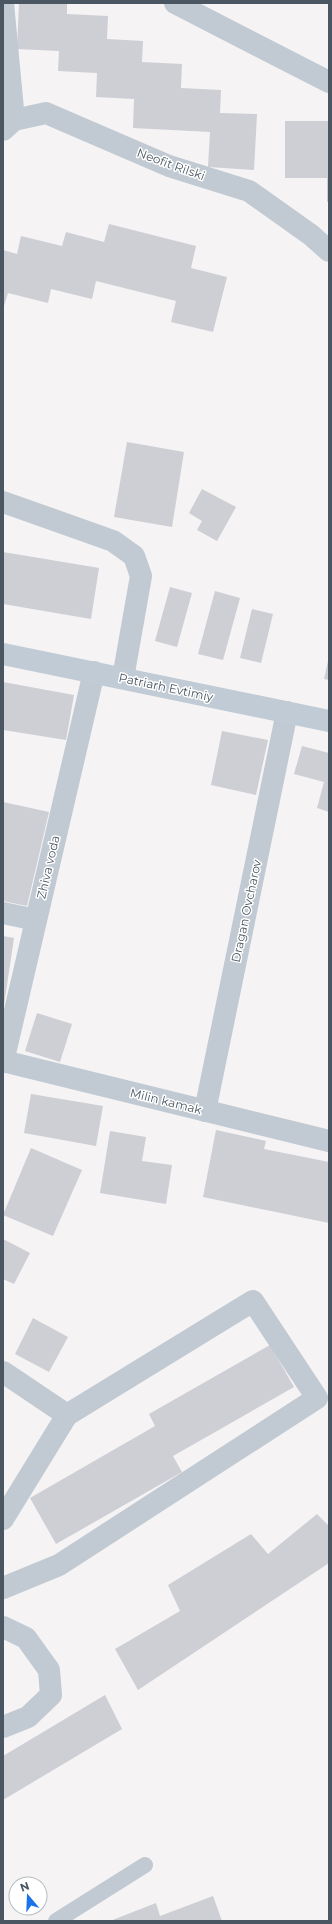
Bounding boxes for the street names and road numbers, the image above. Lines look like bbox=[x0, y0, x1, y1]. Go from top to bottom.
street label: Neofit Rilski bbox=[135, 145, 207, 183]
street label: Patriarh Evtimiy bbox=[117, 670, 215, 704]
street label: Zhiva voda bbox=[33, 834, 63, 900]
street label: Dragan Ovcharov bbox=[228, 858, 264, 964]
street label: Milin kamak bbox=[129, 1085, 204, 1117]

